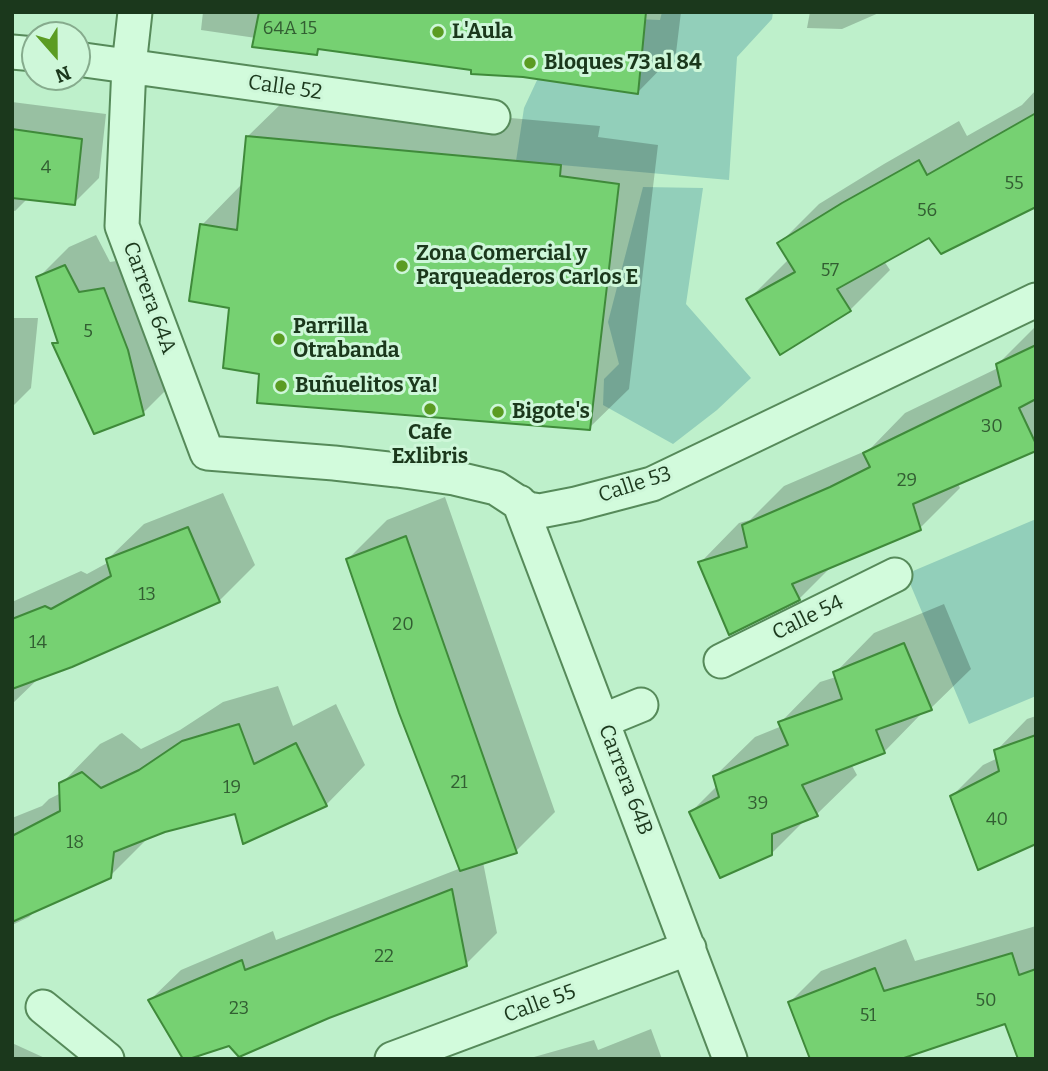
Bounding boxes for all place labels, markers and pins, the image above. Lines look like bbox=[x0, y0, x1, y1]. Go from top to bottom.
place label: L'Aula bbox=[452, 19, 513, 45]
marker: L'Aula bbox=[430, 24, 446, 40]
place label: Bloques 73 al 84 bbox=[544, 50, 702, 76]
marker: Bloques 73 al 84 bbox=[522, 55, 538, 71]
place label: Zona Comercial y Parqueaderos Carlos E bbox=[416, 241, 638, 291]
marker: Zona Comercial y Parqueaderos Carlos E bbox=[394, 258, 410, 274]
place label: Parrilla Otrabanda bbox=[293, 314, 400, 364]
marker: Parrilla Otrabanda bbox=[271, 331, 287, 347]
place label: Buñuelitos Ya! bbox=[295, 373, 438, 399]
marker: Buñuelitos Ya! bbox=[273, 378, 289, 394]
place label: Bigote's bbox=[512, 399, 590, 425]
marker: Cafe Exlibris bbox=[422, 401, 438, 417]
marker: Bigote's bbox=[490, 404, 506, 420]
place label: Cafe Exlibris bbox=[392, 420, 468, 470]

